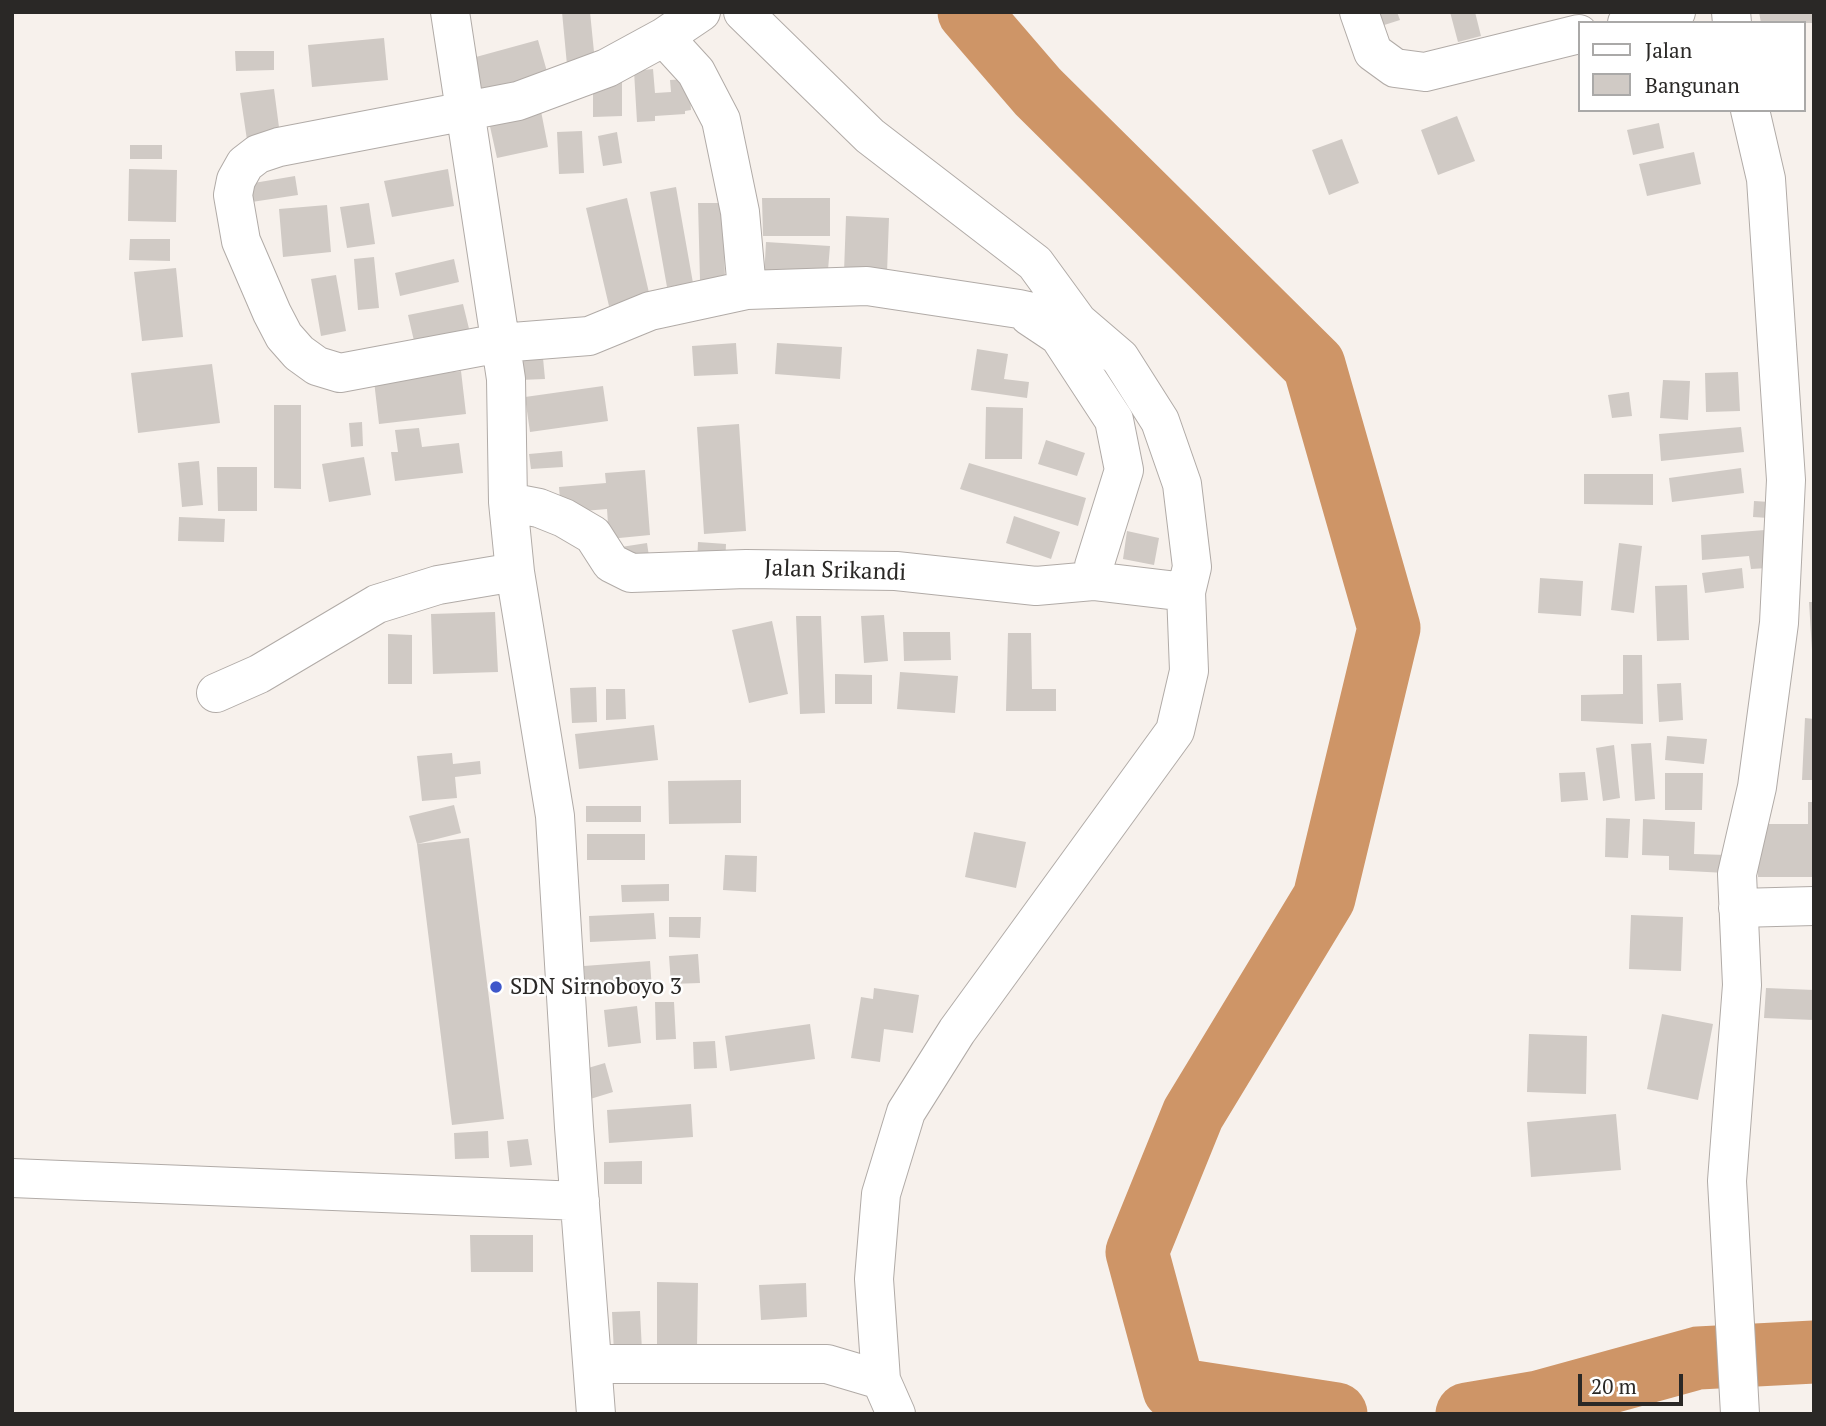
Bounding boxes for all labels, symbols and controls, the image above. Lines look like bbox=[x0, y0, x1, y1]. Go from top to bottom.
legend bbox=[1577, 21, 1805, 112]
text: Jalan bbox=[1645, 36, 1692, 64]
text: Bangunan bbox=[1645, 71, 1740, 99]
street label: Jalan Srikandi bbox=[763, 555, 907, 587]
place label: SDN Sirnoboyo 3 bbox=[510, 973, 682, 1001]
marker: SDN Sirnoboyo 3 bbox=[488, 979, 504, 995]
scale bar bbox=[1581, 1360, 1686, 1404]
text: 20 m bbox=[1591, 1372, 1637, 1400]

